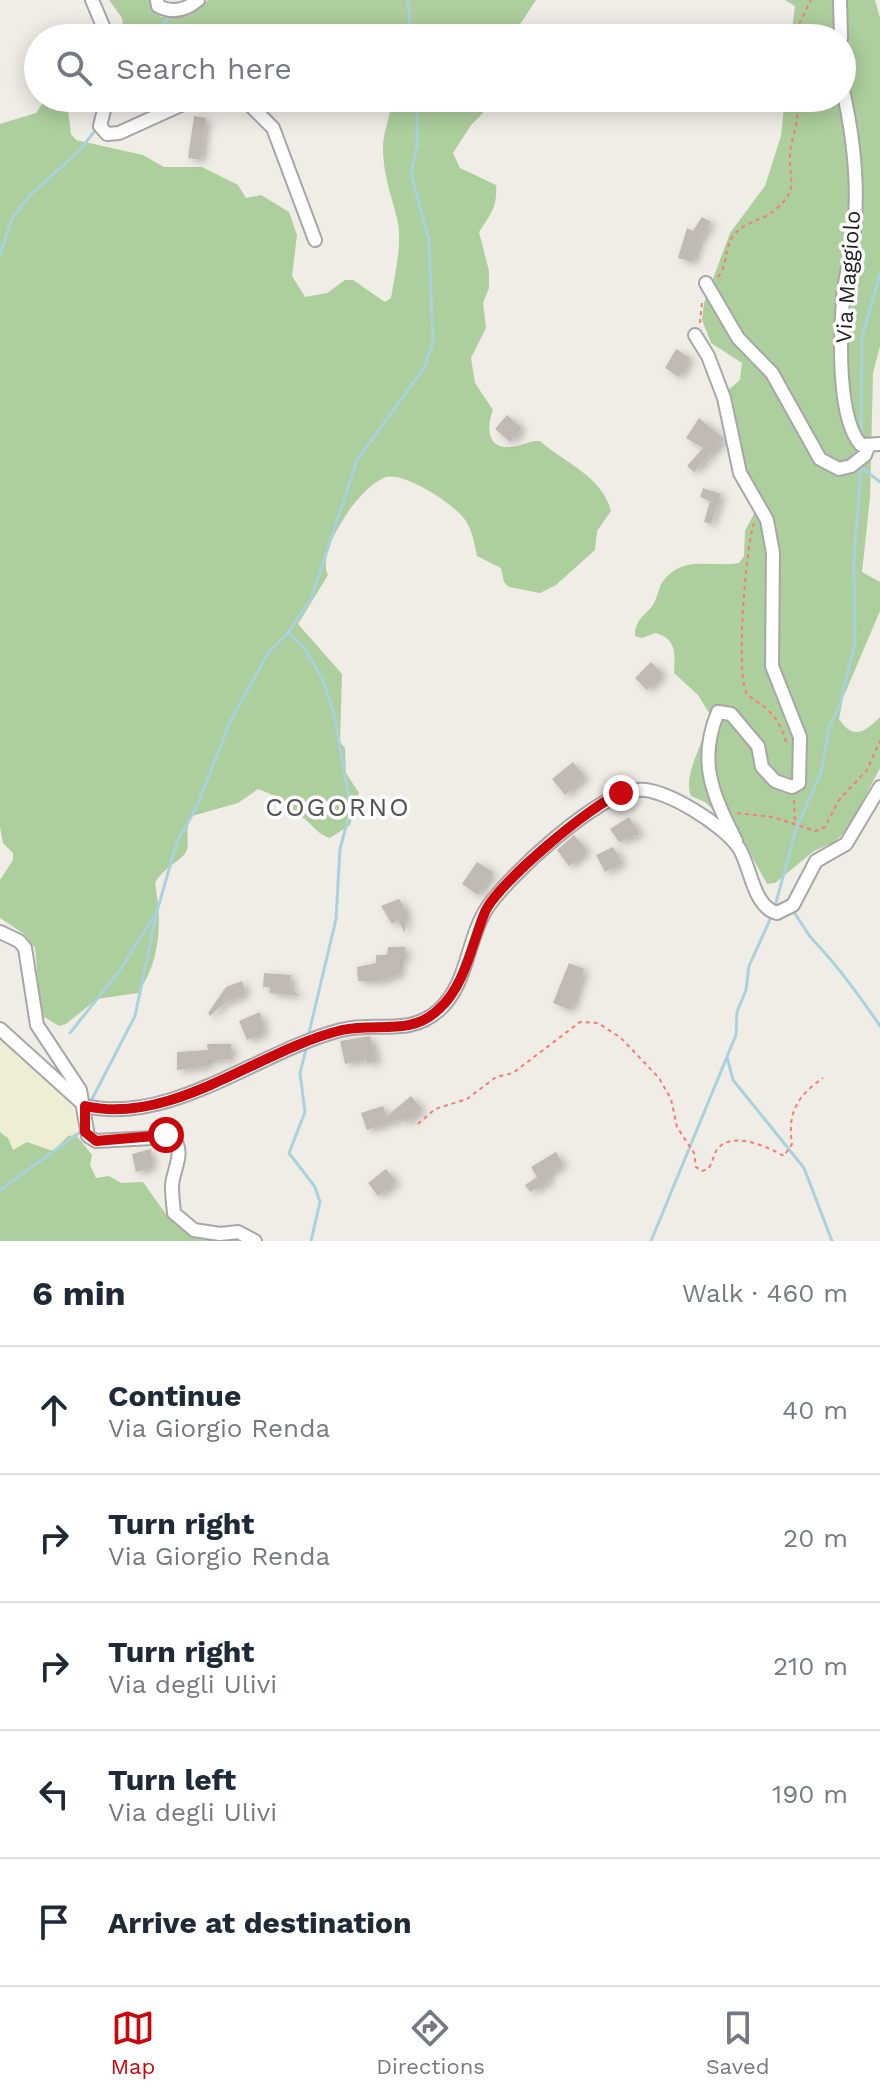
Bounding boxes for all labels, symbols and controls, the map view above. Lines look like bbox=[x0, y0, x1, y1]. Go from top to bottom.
search box bbox=[24, 24, 856, 112]
icon: search bbox=[52, 46, 96, 90]
text: Search here bbox=[116, 51, 292, 86]
street label: Via Maggiolo bbox=[831, 210, 865, 344]
route end bbox=[603, 775, 639, 811]
district label: COGORNO bbox=[265, 792, 411, 822]
route start bbox=[148, 1117, 184, 1153]
text: 6 min bbox=[32, 1273, 126, 1313]
text: Walk · 460 m bbox=[682, 1278, 848, 1308]
text: Continue bbox=[108, 1378, 241, 1413]
icon: ahead bbox=[32, 1388, 76, 1432]
text: 40 m bbox=[782, 1395, 848, 1425]
text: Via Giorgio Renda bbox=[108, 1413, 330, 1443]
text: Turn right bbox=[108, 1506, 254, 1541]
icon: right bbox=[32, 1516, 76, 1560]
text: 20 m bbox=[783, 1523, 848, 1553]
text: Via Giorgio Renda bbox=[108, 1541, 330, 1571]
text: Turn right bbox=[108, 1634, 254, 1669]
icon: right bbox=[32, 1644, 76, 1688]
text: 210 m bbox=[773, 1651, 848, 1681]
text: Via degli Ulivi bbox=[108, 1669, 277, 1699]
text: Turn left bbox=[108, 1762, 236, 1797]
icon: left bbox=[32, 1772, 76, 1816]
text: 190 m bbox=[772, 1779, 848, 1809]
text: Via degli Ulivi bbox=[108, 1797, 277, 1827]
icon: arrive bbox=[32, 1900, 76, 1944]
text: Arrive at destination bbox=[108, 1905, 412, 1940]
tab: Map bbox=[110, 2006, 155, 2079]
tab: Directions bbox=[376, 2006, 485, 2079]
tab: Saved bbox=[706, 2006, 770, 2079]

